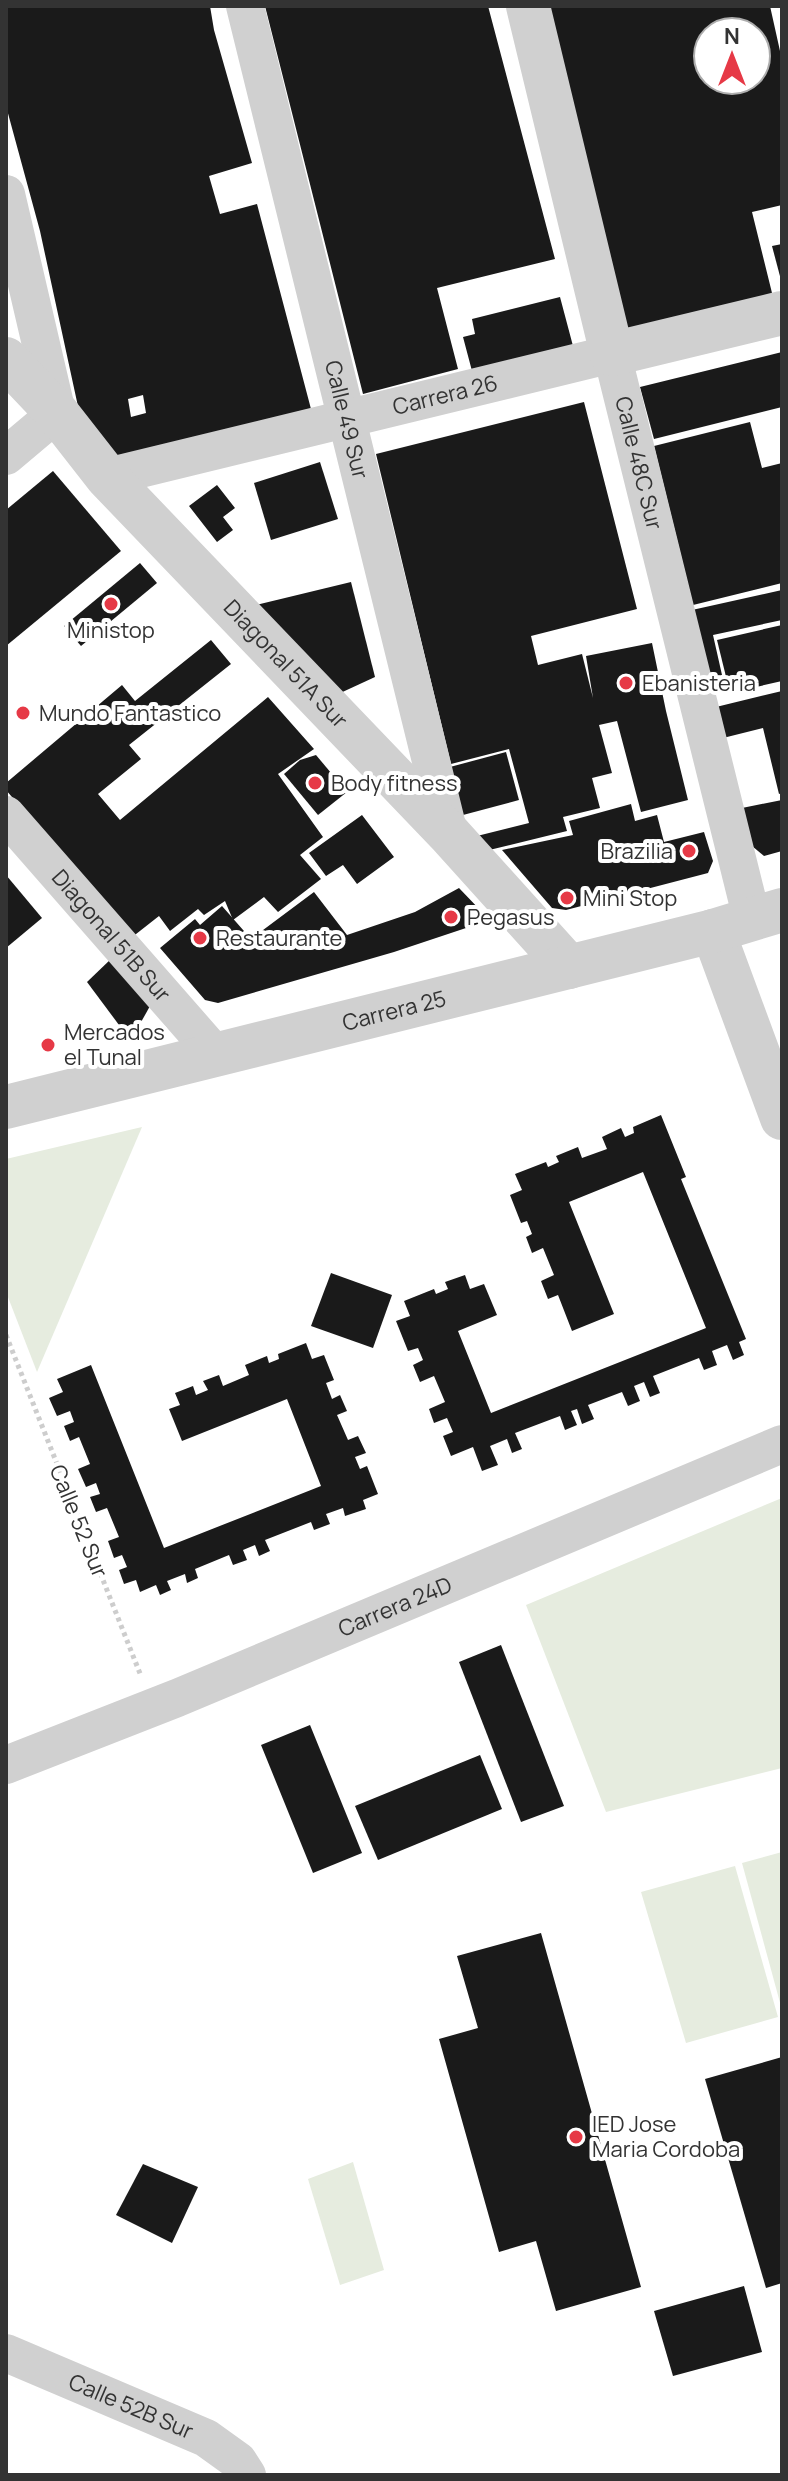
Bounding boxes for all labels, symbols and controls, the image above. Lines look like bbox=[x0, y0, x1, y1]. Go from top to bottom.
north arrow bbox=[692, 16, 772, 96]
text: N bbox=[724, 21, 740, 51]
street label: Calle 49 Sur bbox=[318, 357, 376, 482]
street label: Carrera 26 bbox=[390, 367, 501, 422]
street label: Calle 48C Sur bbox=[608, 393, 670, 533]
street label: Diagonal 51A Sur bbox=[217, 593, 355, 735]
marker: Ministop bbox=[102, 595, 120, 613]
place label: Ministop bbox=[67, 615, 155, 645]
place label: Ebanisteria bbox=[642, 668, 756, 698]
marker: Ebanisteria bbox=[617, 674, 635, 692]
place label: Mundo Fantastico bbox=[39, 698, 221, 728]
marker: Mundo Fantastico bbox=[14, 704, 32, 722]
place label: Body fitness bbox=[331, 768, 458, 798]
marker: Body fitness bbox=[306, 774, 324, 792]
place label: Brazilia bbox=[601, 836, 673, 866]
marker: Brazilia bbox=[680, 842, 698, 860]
street label: Diagonal 51B Sur bbox=[45, 863, 178, 1008]
place label: Mini Stop bbox=[583, 883, 677, 913]
marker: Mini Stop bbox=[558, 889, 576, 907]
place label: Pegasus bbox=[467, 902, 555, 932]
marker: Pegasus bbox=[442, 908, 460, 926]
place label: Restaurante bbox=[216, 923, 343, 953]
marker: Restaurante bbox=[191, 929, 209, 947]
street label: Carrera 25 bbox=[339, 983, 449, 1038]
place label: Mercados el Tunal bbox=[64, 1017, 165, 1072]
marker: Mercados el Tunal bbox=[39, 1036, 57, 1054]
street label: Calle 52 Sur bbox=[43, 1460, 115, 1582]
street label: Carrera 24D bbox=[334, 1569, 456, 1644]
place label: IED Jose Maria Cordoba bbox=[592, 2109, 740, 2164]
marker: IED Jose Maria Cordoba bbox=[567, 2128, 585, 2146]
street label: Calle 52B Sur bbox=[64, 2366, 198, 2446]

